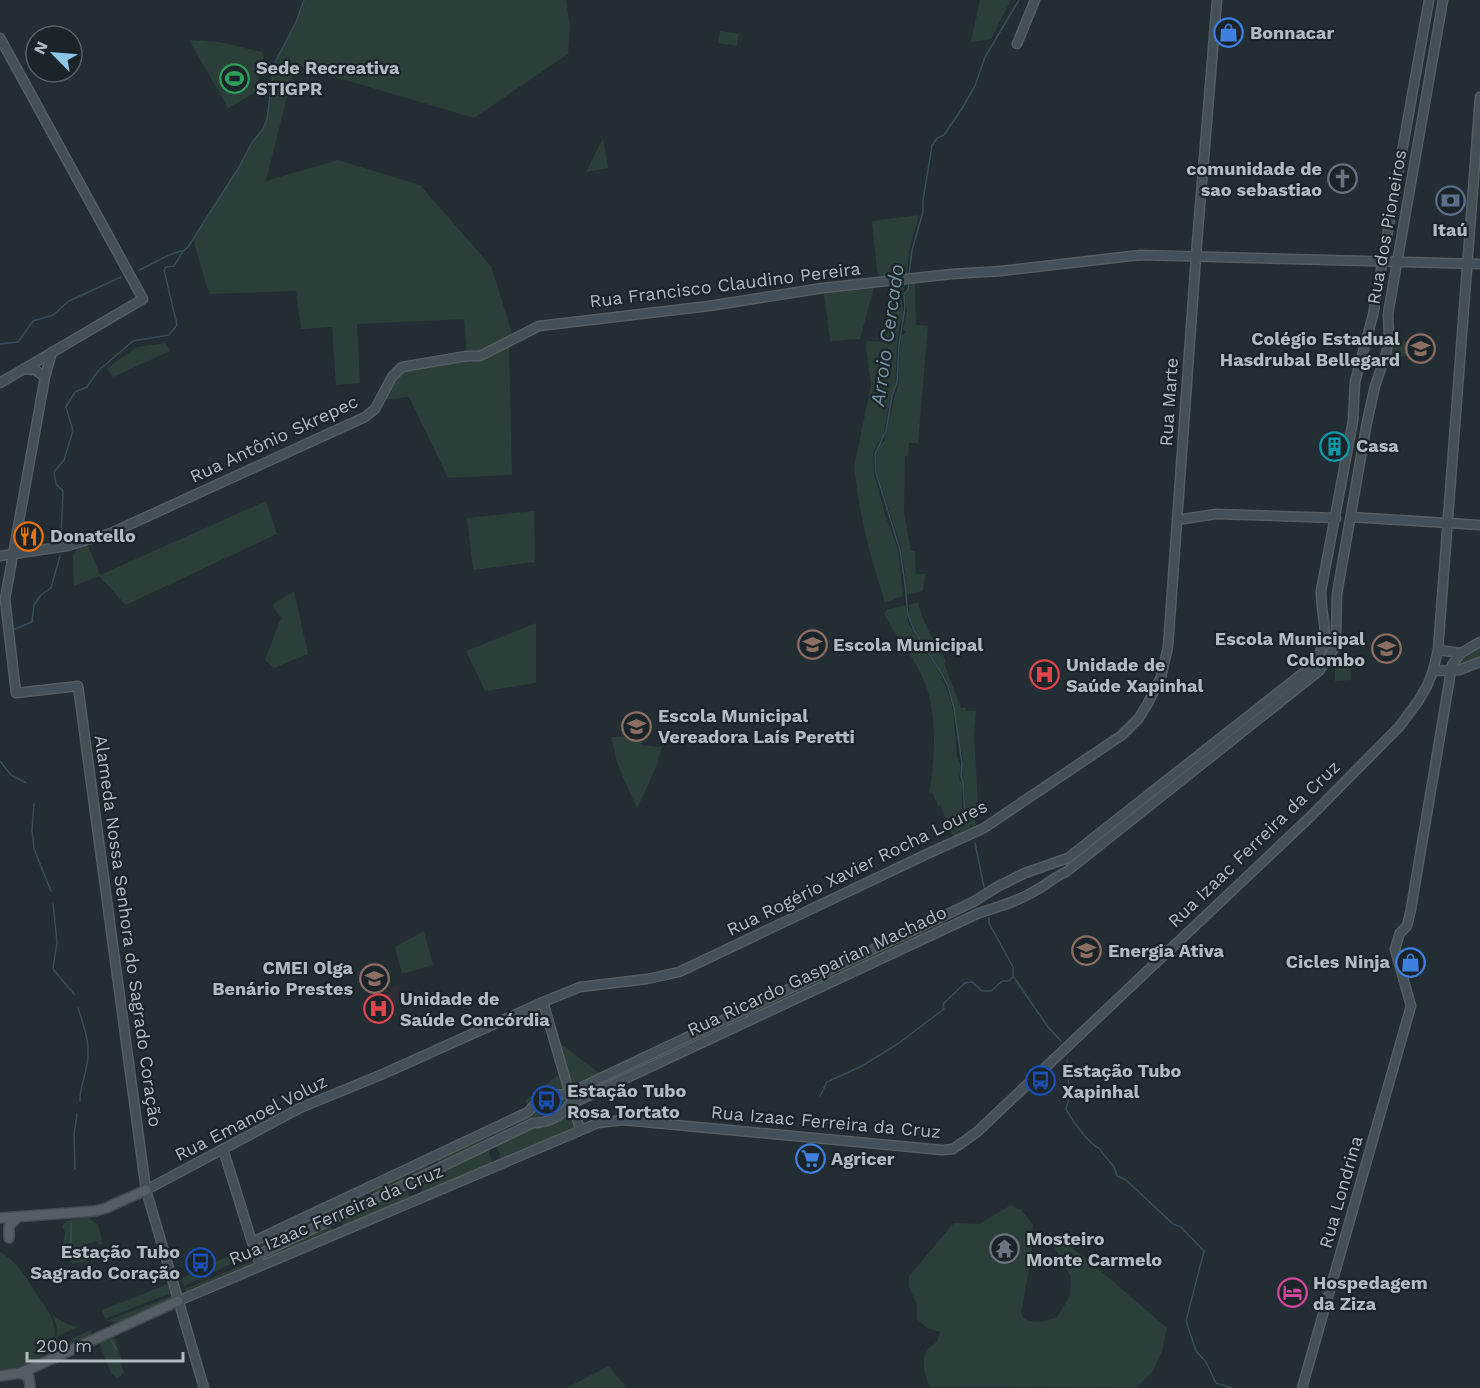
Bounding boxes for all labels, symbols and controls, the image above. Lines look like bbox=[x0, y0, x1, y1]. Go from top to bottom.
shop icon: Bonnacar bbox=[1213, 17, 1245, 49]
place label: Bonnacar bbox=[1250, 22, 1334, 43]
north arrow bbox=[24, 24, 84, 84]
text: N bbox=[30, 38, 52, 57]
place label: Sede Recreativa STIGPR bbox=[256, 57, 400, 99]
sports icon: Sede Recreativa STIGPR bbox=[219, 62, 251, 94]
street label: Rua dos Pioneiros bbox=[1363, 148, 1410, 306]
place label: comunidade de sao sebastiao bbox=[1186, 158, 1322, 200]
church icon: comunidade de sao sebastiao bbox=[1327, 163, 1359, 195]
bank icon: Itaú bbox=[1434, 185, 1466, 217]
place label: Itaú bbox=[1432, 219, 1468, 240]
street label: Rua Francisco Claudino Pereira bbox=[588, 257, 862, 312]
water label: Arroio Cercado bbox=[865, 262, 909, 409]
place label: Colégio Estadual Hasdrubal Bellegard bbox=[1220, 328, 1400, 370]
school or university icon: Colégio Estadual Hasdrubal Bellegard bbox=[1405, 333, 1437, 365]
street label: Rua Marte bbox=[1155, 357, 1182, 447]
street label: Rua Antônio Skrepec bbox=[186, 390, 361, 487]
building icon: Casa bbox=[1319, 430, 1351, 462]
place label: Casa bbox=[1356, 435, 1399, 456]
restaurant icon: Donatello bbox=[13, 520, 45, 552]
place label: Donatello bbox=[50, 525, 136, 546]
place label: Escola Municipal Colombo bbox=[1215, 628, 1365, 670]
school or university icon: Escola Municipal bbox=[796, 629, 828, 661]
school or university icon: Escola Municipal Colombo bbox=[1370, 633, 1402, 665]
place label: Escola Municipal bbox=[833, 634, 983, 655]
place label: Unidade de Saúde Xapinhal bbox=[1066, 654, 1203, 696]
hospital icon: Unidade de Saúde Xapinhal bbox=[1029, 659, 1061, 691]
place label: Escola Municipal Vereadora Laís Peretti bbox=[658, 705, 855, 747]
school or university icon: Escola Municipal Vereadora Laís Peretti bbox=[621, 710, 653, 742]
street label: Alameda Nossa Senhora do Sagrado Coração bbox=[91, 734, 166, 1128]
street label: Rua Izaac Ferreira da Cruz bbox=[1163, 756, 1344, 931]
street label: Rua Rogério Xavier Rocha Loures bbox=[723, 795, 990, 940]
street label: Rua Ricardo Gasparian Machado bbox=[684, 901, 950, 1040]
school or university icon: Energia Ativa bbox=[1071, 935, 1103, 967]
place label: Energia Ativa bbox=[1108, 940, 1225, 961]
shop icon: Cicles Ninja bbox=[1395, 946, 1427, 978]
place label: Cicles Ninja bbox=[1286, 951, 1391, 972]
place label: CMEI Olga Benário Prestes bbox=[212, 957, 354, 999]
school or university icon: CMEI Olga Benário Prestes bbox=[358, 962, 390, 994]
place label: Unidade de Saúde Concórdia bbox=[400, 988, 550, 1030]
hospital icon: Unidade de Saúde Concórdia bbox=[363, 993, 395, 1025]
place label: Estação Tubo Xapinhal bbox=[1062, 1060, 1182, 1102]
bus stop icon: Estação Tubo Xapinhal bbox=[1025, 1065, 1057, 1097]
street label: Rua Emanoel Voluz bbox=[171, 1070, 330, 1165]
place label: Estação Tubo Rosa Tortato bbox=[567, 1080, 687, 1122]
bus stop icon: Estação Tubo Rosa Tortato bbox=[530, 1085, 562, 1117]
street label: Rua Izaac Ferreira da Cruz bbox=[710, 1101, 942, 1142]
street label: Rua Londrina bbox=[1314, 1133, 1367, 1251]
supermarket icon: Agricer bbox=[794, 1143, 826, 1175]
place label: Agricer bbox=[831, 1148, 895, 1169]
street label: Rua Izaac Ferreira da Cruz bbox=[225, 1160, 446, 1269]
place label: Mosteiro Monte Carmelo bbox=[1026, 1228, 1162, 1270]
temple icon: Mosteiro Monte Carmelo bbox=[989, 1233, 1021, 1265]
place label: Estação Tubo Sagrado Coração bbox=[30, 1241, 180, 1283]
bus stop icon: Estação Tubo Sagrado Coração bbox=[185, 1246, 217, 1278]
place label: Hospedagem da Ziza bbox=[1313, 1272, 1428, 1314]
hotel icon: Hospedagem da Ziza bbox=[1276, 1277, 1308, 1309]
scale bar bbox=[27, 1325, 183, 1363]
text: 200 m bbox=[36, 1335, 92, 1356]

